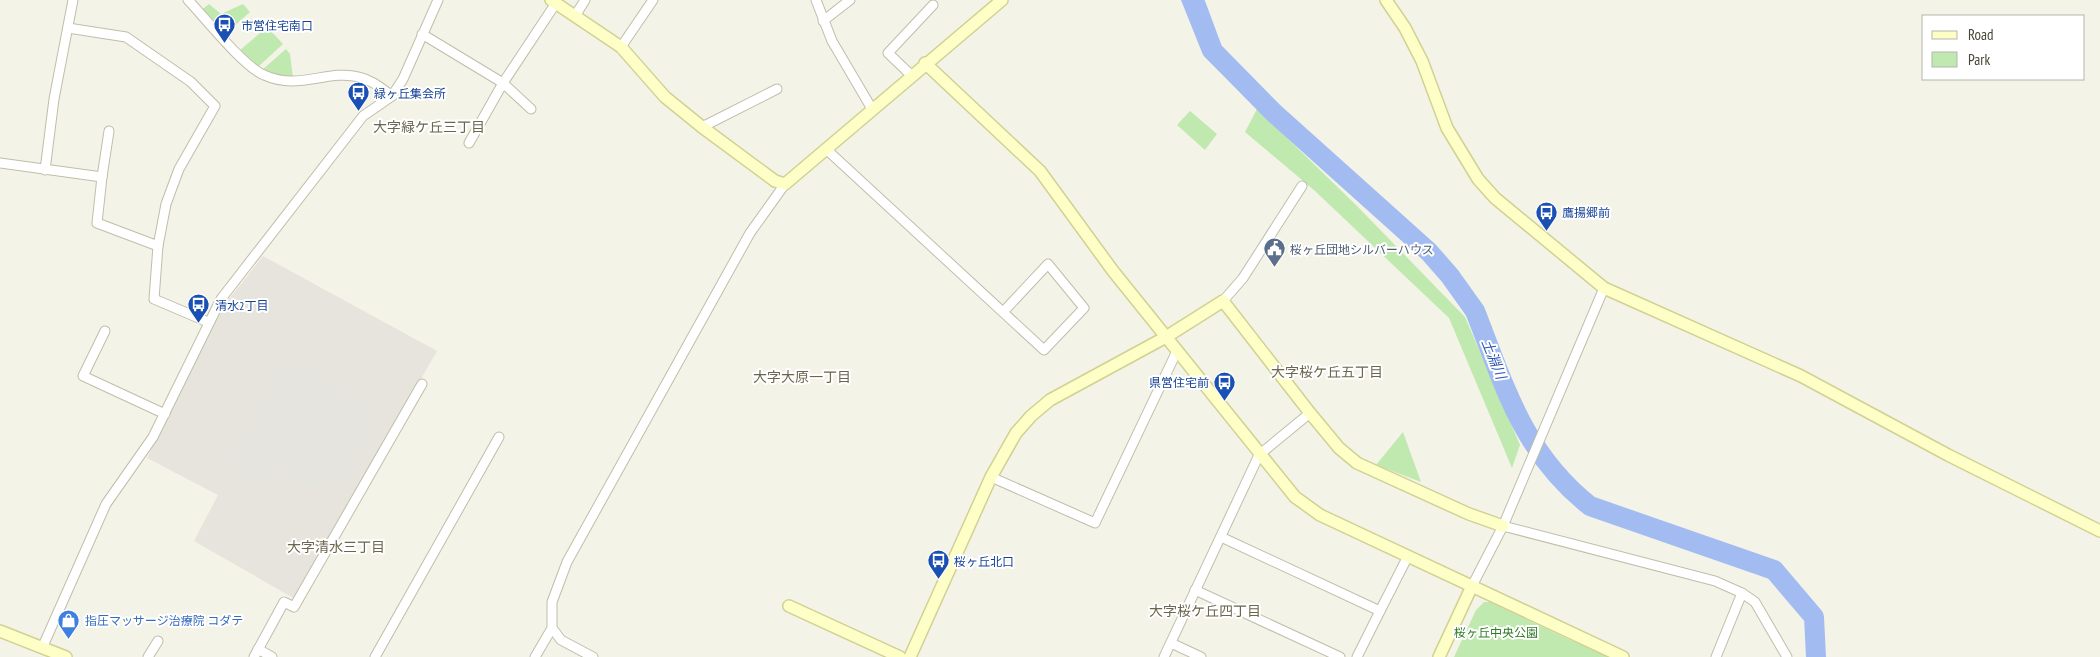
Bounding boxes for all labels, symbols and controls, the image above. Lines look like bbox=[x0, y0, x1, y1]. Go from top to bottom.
bus stop icon: 市営住宅南口 bbox=[213, 13, 237, 44]
legend bbox=[1922, 15, 2085, 80]
place label: 市営住宅南口 bbox=[241, 18, 313, 33]
text: Road bbox=[1968, 25, 1994, 44]
text: Park bbox=[1968, 50, 1990, 69]
bus stop icon: 緑ヶ丘集会所 bbox=[346, 81, 370, 112]
place label: 緑ヶ丘集会所 bbox=[374, 86, 446, 101]
district label: 大字緑ケ丘三丁目 bbox=[373, 118, 485, 136]
bus stop icon: 鷹揚郷前 bbox=[1534, 200, 1558, 231]
place label: 鷹揚郷前 bbox=[1562, 205, 1610, 220]
public building icon: 桜ヶ丘団地シルバーハウス bbox=[1262, 237, 1286, 268]
place label: 桜ヶ丘団地シルバーハウス bbox=[1290, 242, 1434, 257]
bus stop icon: 清水2丁目 bbox=[187, 293, 211, 324]
place label: 清水2丁目 bbox=[215, 298, 268, 313]
water label: 土淵川 bbox=[1478, 336, 1511, 384]
district label: 大字桜ケ丘五丁目 bbox=[1271, 363, 1383, 381]
district label: 大字大原一丁目 bbox=[753, 368, 851, 386]
bus stop icon: 県営住宅前 bbox=[1213, 370, 1237, 401]
place label: 県営住宅前 bbox=[1149, 375, 1209, 390]
district label: 大字清水三丁目 bbox=[287, 538, 385, 556]
bus stop icon: 桜ヶ丘北口 bbox=[926, 549, 950, 580]
place label: 桜ヶ丘北口 bbox=[954, 554, 1014, 569]
district label: 大字桜ケ丘四丁目 bbox=[1149, 602, 1261, 620]
shop icon: 指圧マッサージ治療院 コダテ bbox=[57, 608, 81, 639]
place label: 指圧マッサージ治療院 コダテ bbox=[85, 613, 243, 628]
park label: 桜ヶ丘中央公園 bbox=[1454, 625, 1538, 640]

